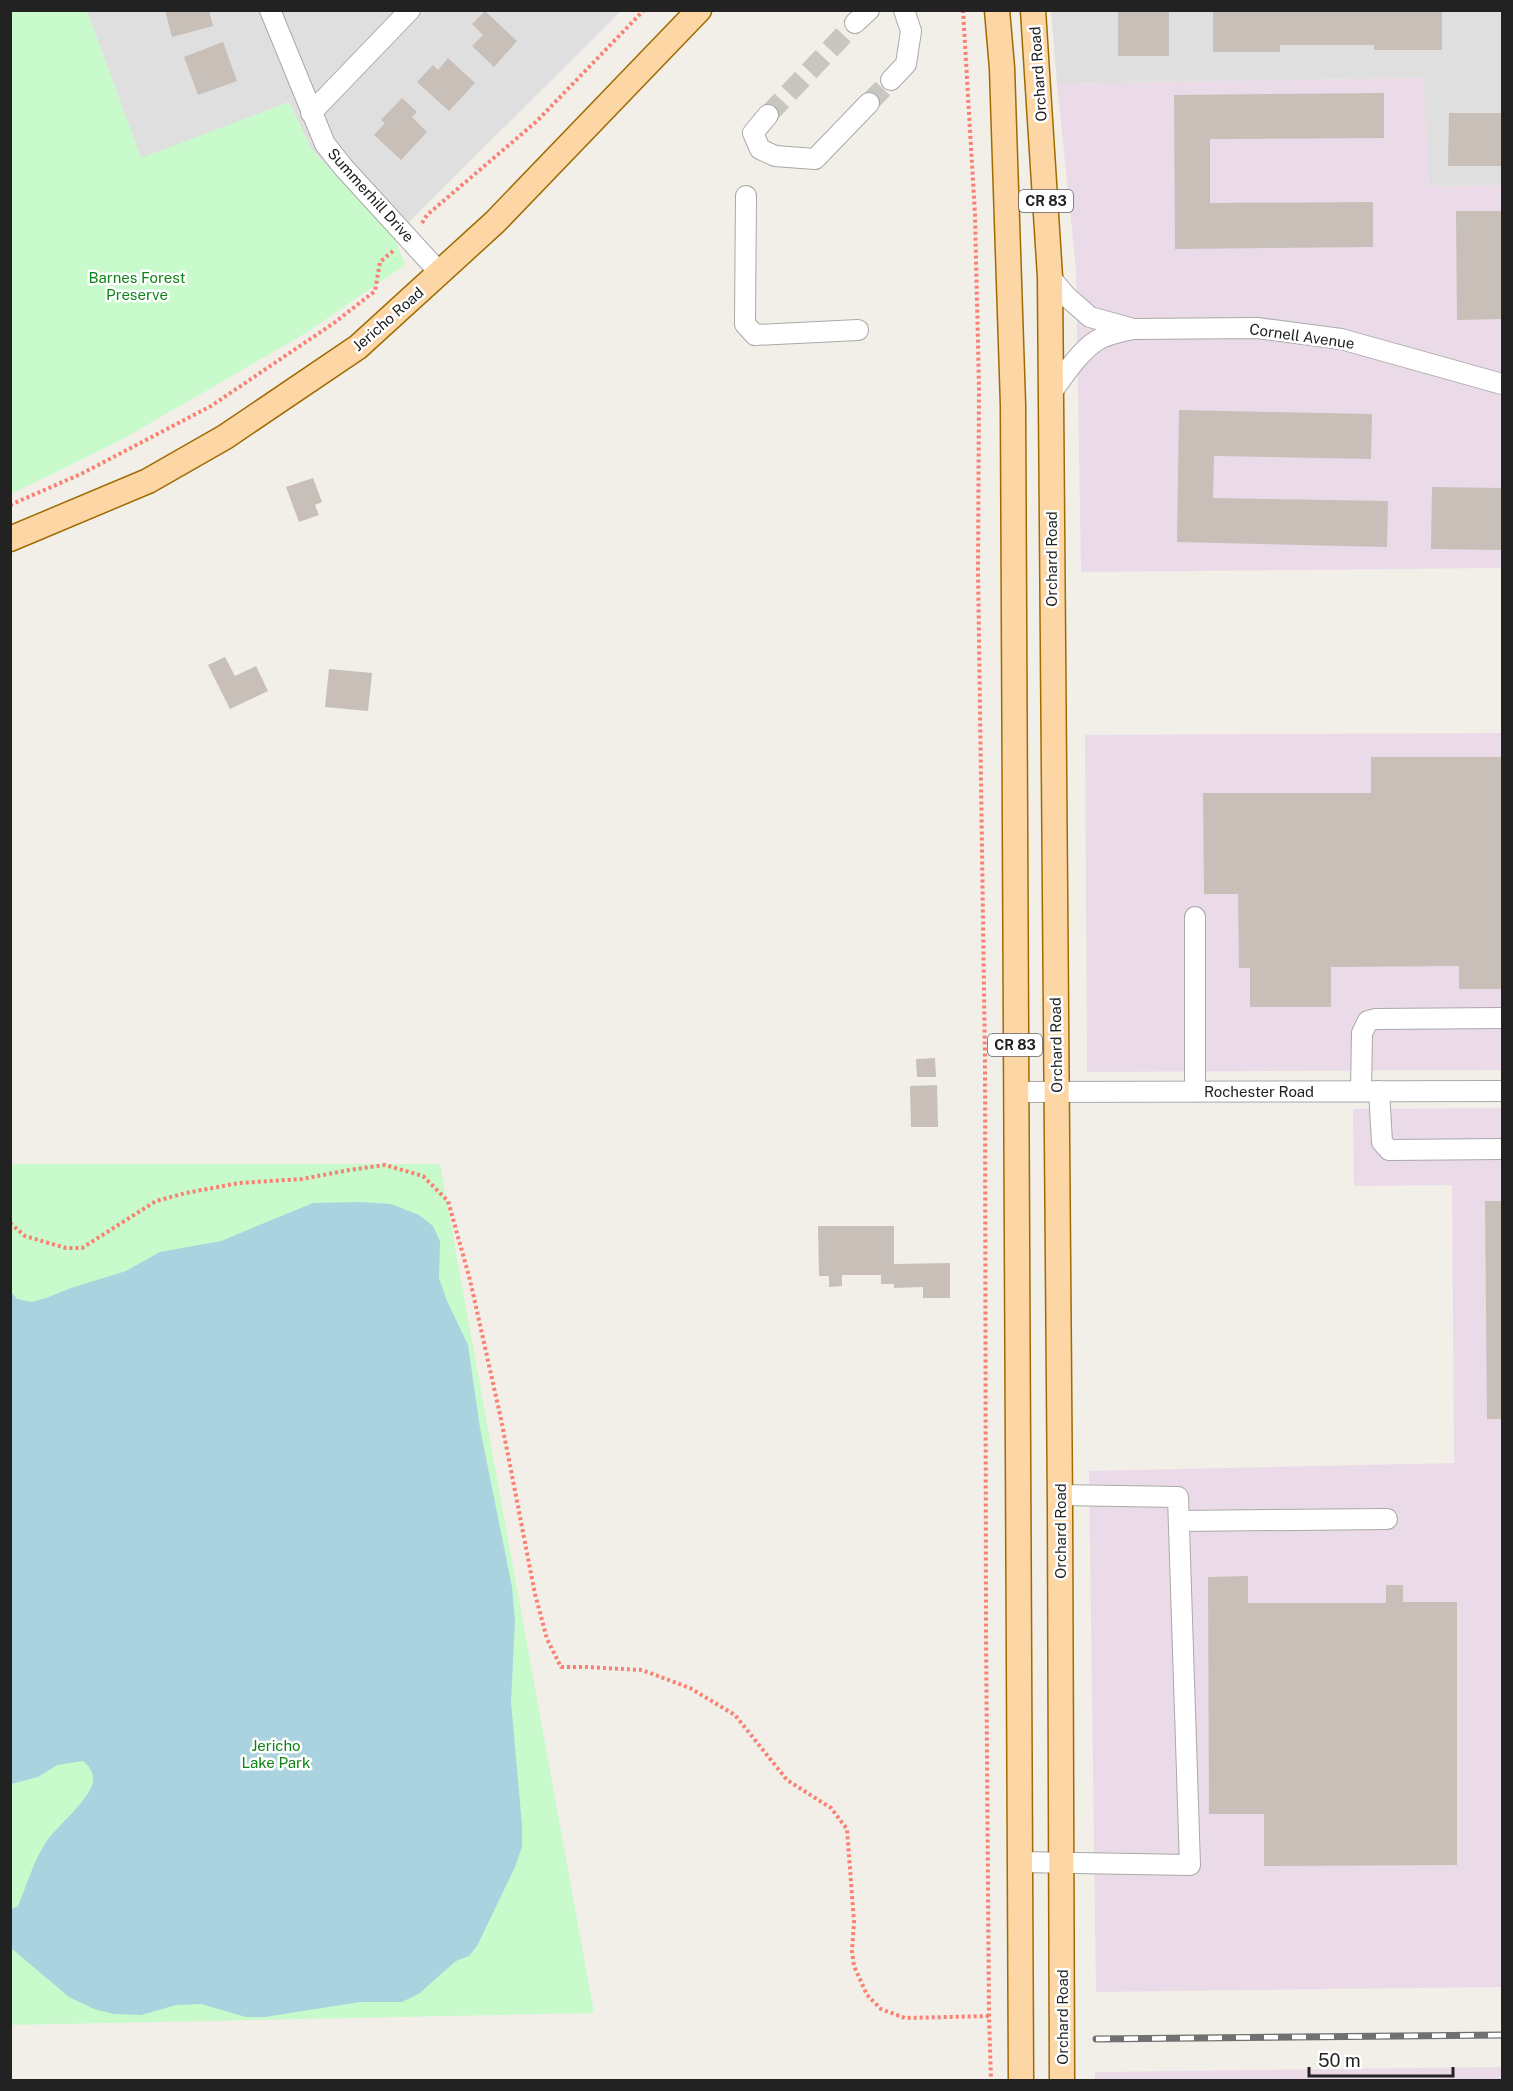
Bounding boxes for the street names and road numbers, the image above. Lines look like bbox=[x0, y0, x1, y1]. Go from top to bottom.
street label: Orchard Road bbox=[1026, 26, 1050, 122]
street label: Summerhill Drive bbox=[325, 145, 417, 245]
road number: CR 83 bbox=[1019, 190, 1073, 212]
street label: Jericho Road bbox=[349, 284, 427, 354]
street label: Cornell Avenue bbox=[1248, 320, 1356, 352]
street label: Orchard Road bbox=[1043, 511, 1060, 607]
street label: Orchard Road bbox=[1047, 997, 1065, 1093]
road number: CR 83 bbox=[988, 1034, 1042, 1056]
street label: Rochester Road bbox=[1204, 1083, 1314, 1100]
street label: Orchard Road bbox=[1052, 1483, 1069, 1579]
street label: Orchard Road bbox=[1054, 1969, 1071, 2065]

